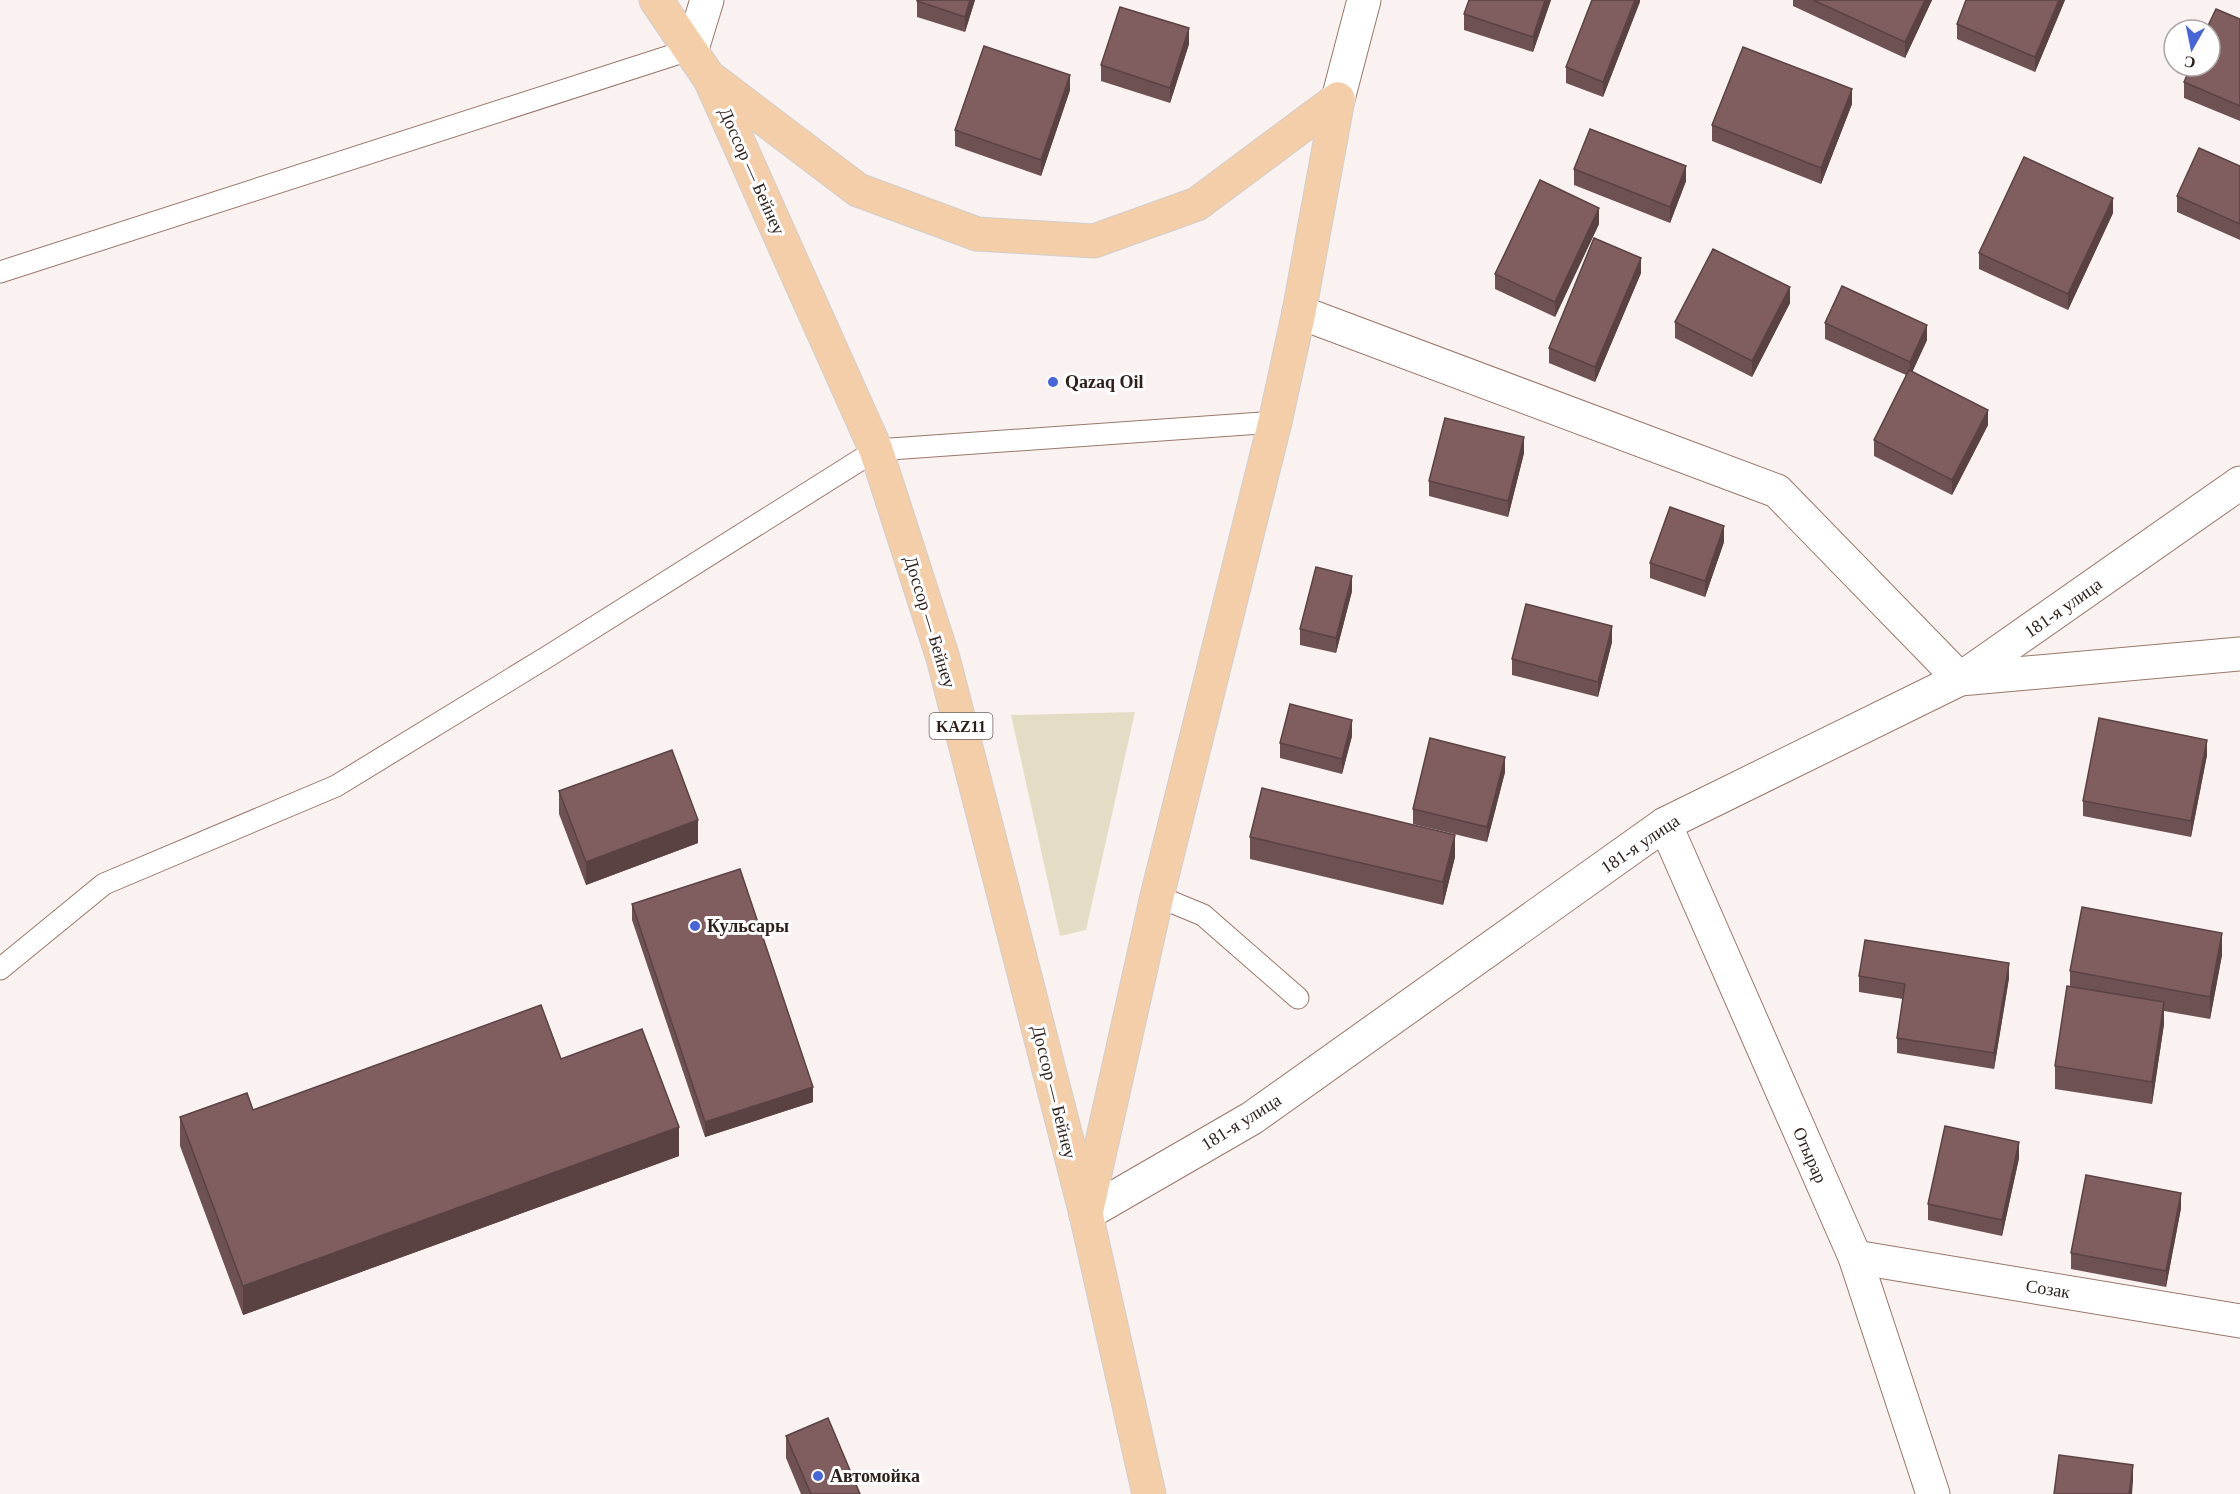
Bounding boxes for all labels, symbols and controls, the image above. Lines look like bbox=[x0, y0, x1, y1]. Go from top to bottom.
north arrow bbox=[2162, 18, 2222, 78]
text: С bbox=[2183, 53, 2197, 72]
street label: Доссор — Бейнеу bbox=[715, 104, 789, 238]
place label: Qazaq Oil bbox=[1065, 372, 1144, 392]
marker: Qazaq Oil bbox=[1046, 375, 1060, 389]
street label: Доссор — Бейнеу bbox=[900, 554, 960, 690]
street label: 181-я улица bbox=[2020, 574, 2106, 642]
road number: KAZ11 bbox=[930, 713, 992, 739]
street label: 181-я улица bbox=[1597, 810, 1683, 878]
place label: Кульсары bbox=[707, 916, 789, 936]
marker: Кульсары bbox=[688, 919, 702, 933]
street label: Доссор — Бейнеу bbox=[1028, 1023, 1080, 1161]
street label: 181-я улица bbox=[1197, 1090, 1285, 1154]
street label: Отырар bbox=[1789, 1124, 1831, 1186]
street label: Созак bbox=[2024, 1276, 2072, 1302]
place label: Автомойка bbox=[830, 1466, 920, 1486]
marker: Автомойка bbox=[811, 1469, 825, 1483]

